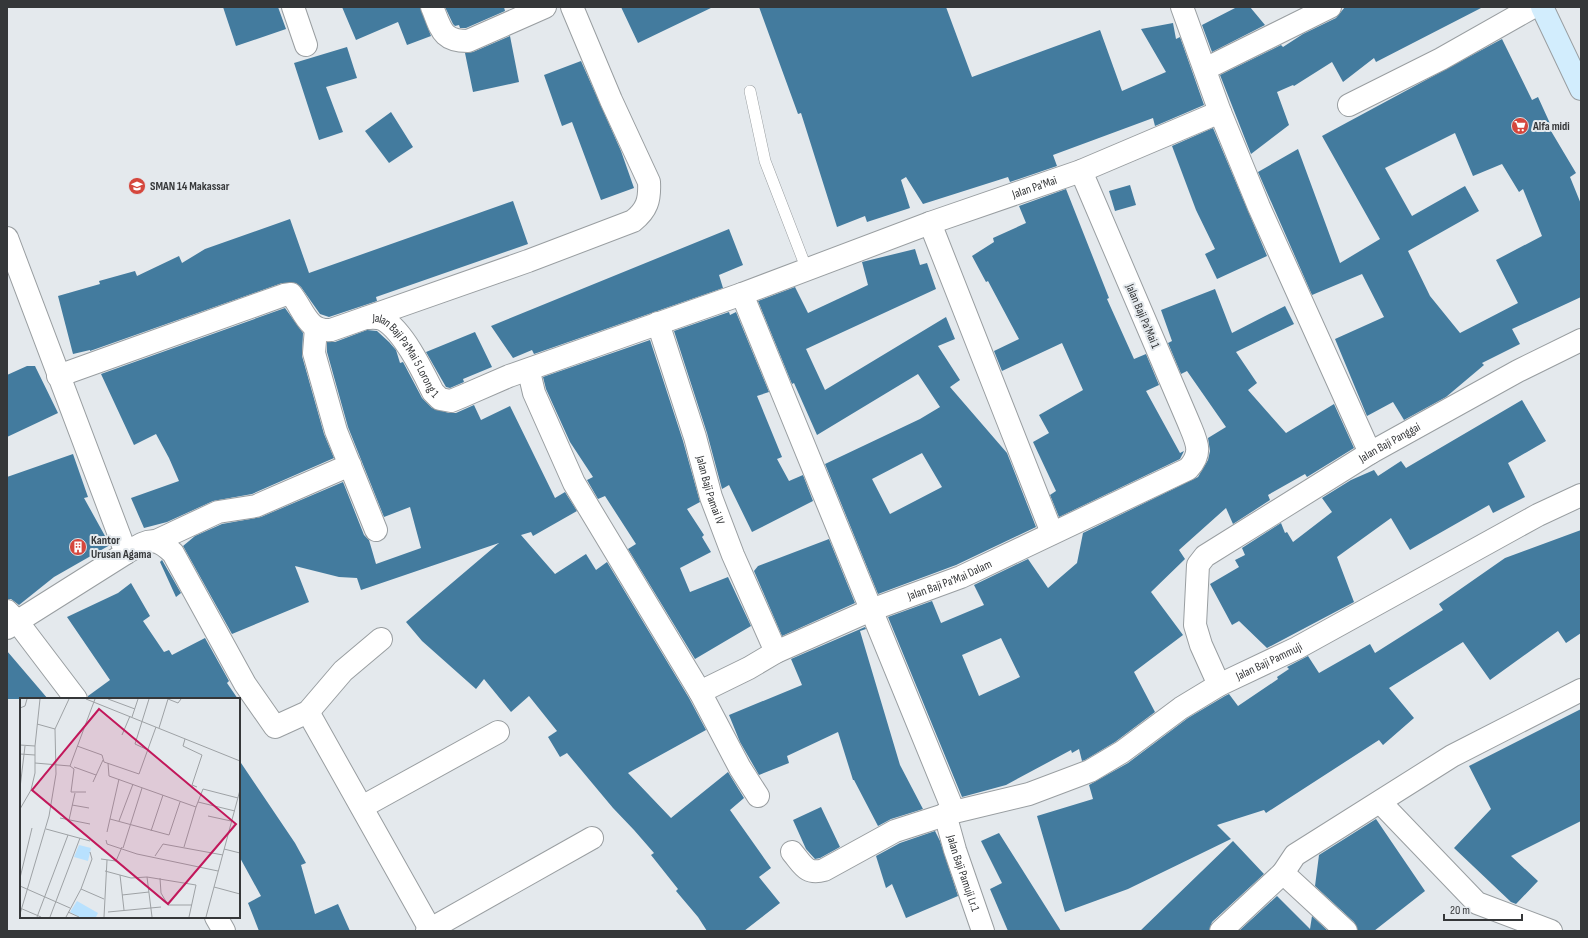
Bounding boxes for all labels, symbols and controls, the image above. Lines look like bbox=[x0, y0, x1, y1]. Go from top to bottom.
supermarket icon: Alfa midi bbox=[1510, 116, 1530, 136]
place label: Alfa midi bbox=[1532, 119, 1570, 134]
street label: Jalan Pa'Mai bbox=[1009, 173, 1059, 202]
school or university icon: SMAN 14 Makassar bbox=[127, 176, 147, 196]
place label: SMAN 14 Makassar bbox=[150, 179, 230, 194]
street label: Jalan Baji Pa'Mai 1 bbox=[1122, 281, 1163, 352]
street label: Jalan Baji Pa'Mai 5 Lorong 1 bbox=[371, 311, 442, 402]
street label: Jalan Baji Panggai bbox=[1355, 420, 1423, 467]
street label: Jalan Baji Pamai IV bbox=[692, 453, 728, 527]
place label: Kantor Urusan Agama bbox=[91, 533, 152, 562]
building icon: Kantor Urusan Agama bbox=[68, 537, 88, 557]
street label: Jalan Baji Pa'Mai Dalam bbox=[905, 556, 995, 604]
street label: Jalan Baji Pammuji bbox=[1233, 640, 1305, 684]
inset map bbox=[20, 698, 240, 918]
street label: Jalan Baji Pamuji Lr.1 bbox=[943, 832, 983, 914]
scale bar bbox=[1444, 896, 1522, 922]
text: 20 m bbox=[1450, 903, 1470, 918]

